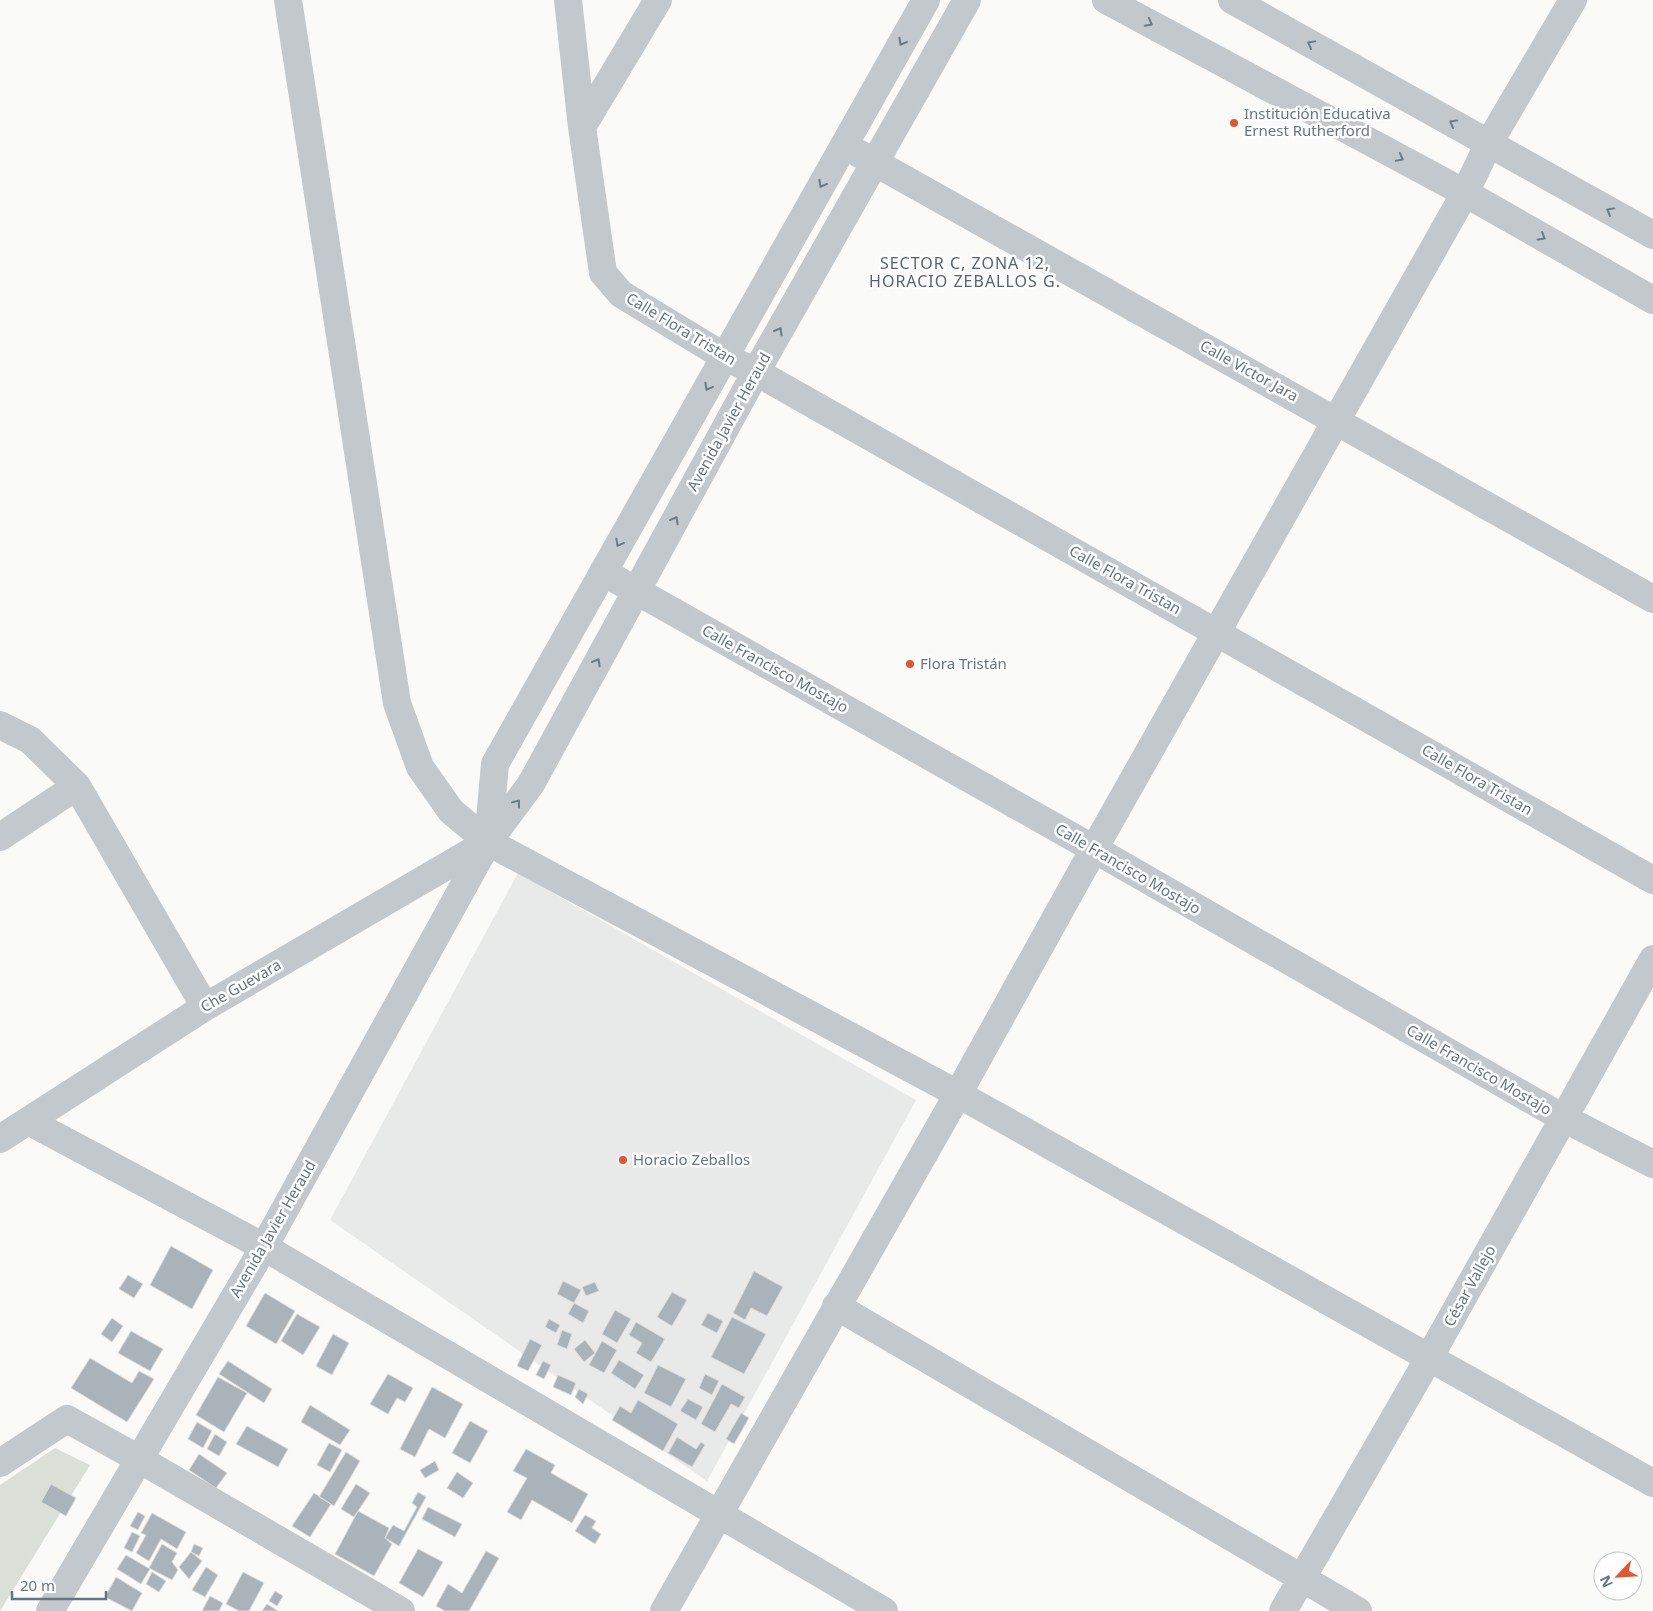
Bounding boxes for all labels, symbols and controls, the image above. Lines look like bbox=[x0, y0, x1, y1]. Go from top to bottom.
one-way arrow bbox=[1144, 17, 1153, 27]
one-way arrow bbox=[898, 37, 908, 46]
one-way arrow bbox=[1308, 40, 1317, 50]
place label: Institución Educativa Ernest Rutherford bbox=[1244, 103, 1391, 140]
marker: Institución Educativa Ernest Rutherford bbox=[1228, 117, 1240, 129]
one-way arrow bbox=[1450, 119, 1459, 129]
one-way arrow bbox=[1395, 152, 1404, 162]
one-way arrow bbox=[818, 179, 828, 188]
one-way arrow bbox=[1607, 207, 1616, 217]
one-way arrow bbox=[1537, 230, 1546, 240]
district label: SECTOR C, ZONA 12, HORACIO ZEBALLOS G. bbox=[869, 252, 1061, 292]
street label: Calle Flora Tristan bbox=[623, 287, 740, 369]
one-way arrow bbox=[773, 328, 783, 337]
street label: Calle Victor Jara bbox=[1197, 335, 1302, 405]
street label: Avenida Javier Heraud bbox=[682, 349, 775, 494]
one-way arrow bbox=[704, 381, 714, 390]
one-way arrow bbox=[669, 516, 679, 525]
one-way arrow bbox=[616, 538, 626, 547]
street label: Calle Flora Tristan bbox=[1066, 540, 1185, 618]
street label: Calle Francisco Mostajo bbox=[699, 620, 852, 717]
place label: Flora Tristán bbox=[920, 653, 1007, 673]
marker: Flora Tristán bbox=[904, 658, 916, 670]
one-way arrow bbox=[591, 659, 601, 668]
street label: Calle Flora Tristan bbox=[1418, 739, 1537, 819]
one-way arrow bbox=[511, 799, 520, 809]
street label: Calle Francisco Mostajo bbox=[1052, 818, 1205, 918]
street label: Che Guevara bbox=[197, 954, 284, 1016]
street label: Calle Francisco Mostajo bbox=[1403, 1019, 1556, 1119]
place label: Horacio Zeballos bbox=[633, 1149, 750, 1169]
marker: Horacio Zeballos bbox=[617, 1154, 629, 1166]
street label: Avenida Javier Heraud bbox=[225, 1156, 320, 1301]
street label: César Vallejo bbox=[1439, 1241, 1500, 1330]
north arrow bbox=[1593, 1551, 1643, 1601]
scale bar bbox=[12, 1568, 106, 1600]
text: N bbox=[1595, 1573, 1617, 1591]
text: 20 m bbox=[20, 1575, 55, 1595]

